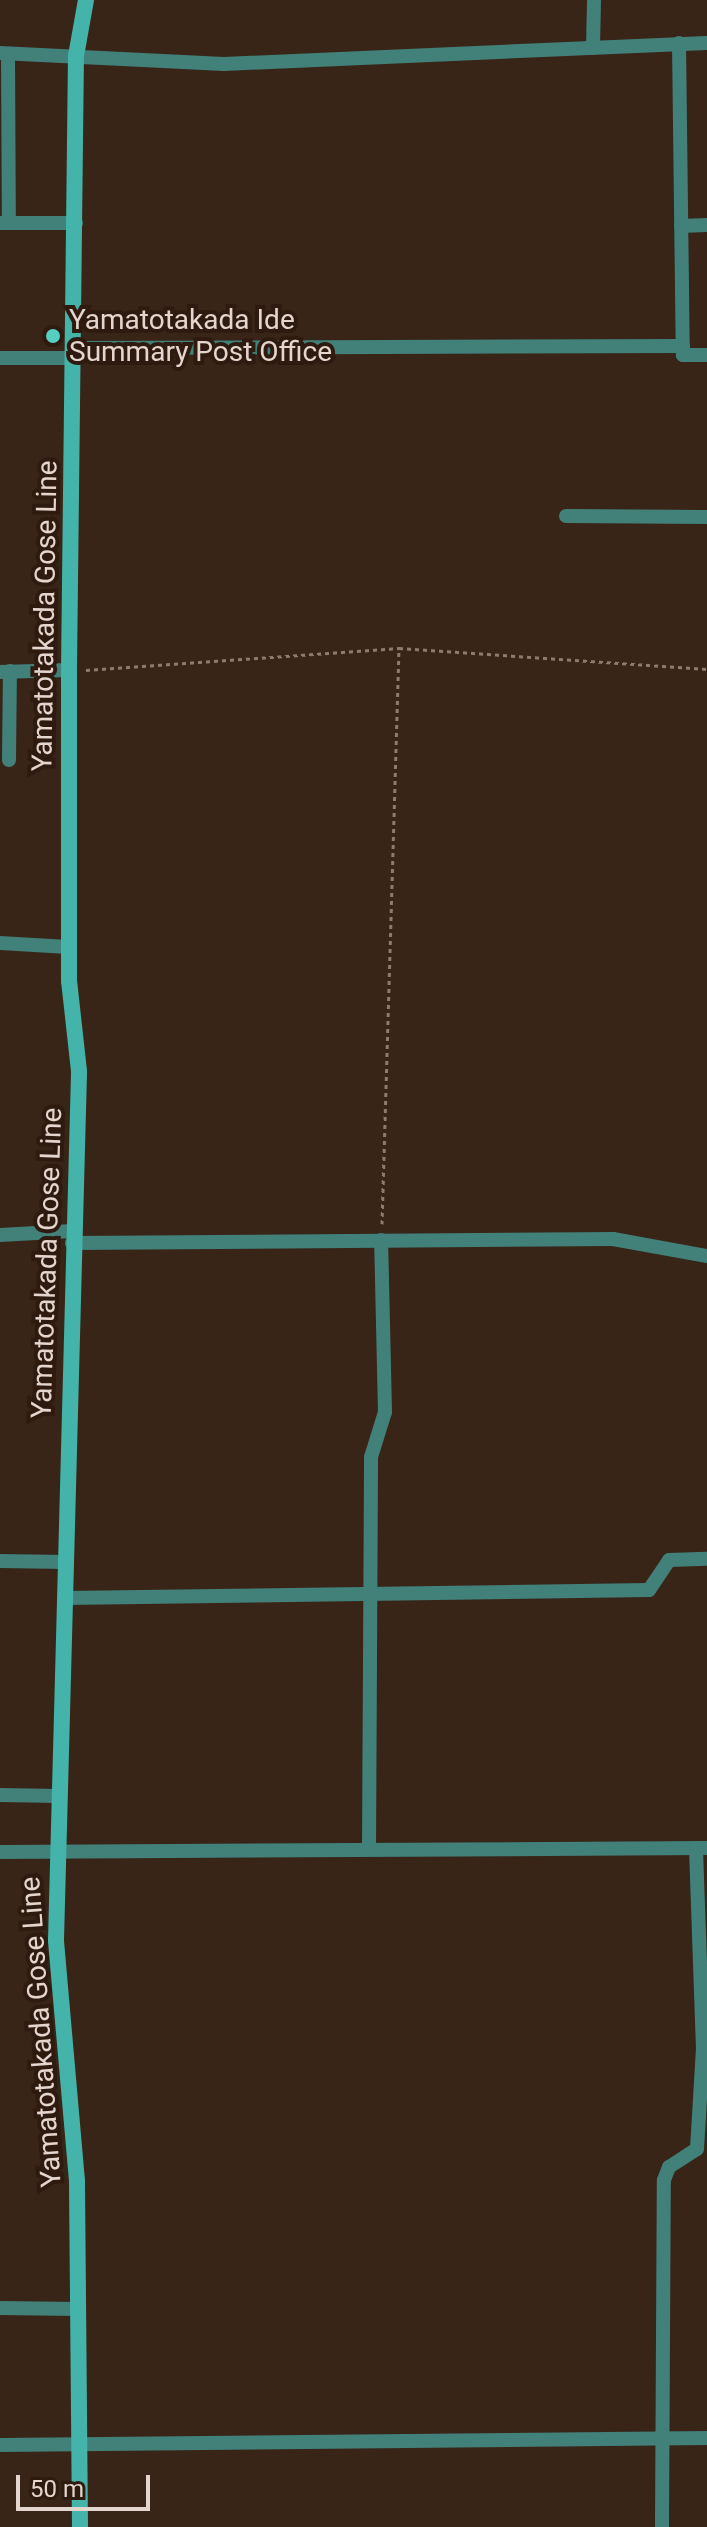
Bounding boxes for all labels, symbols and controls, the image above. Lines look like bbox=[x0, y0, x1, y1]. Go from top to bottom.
place label: Yamatotakada Ide Summary Post Office bbox=[69, 303, 332, 369]
marker: Yamatotakada Ide Summary Post Office bbox=[44, 327, 62, 345]
street label: Yamatotakada Gose Line bbox=[25, 460, 65, 772]
street label: Yamatotakada Gose Line bbox=[25, 1107, 69, 1419]
street label: Yamatotakada Gose Line bbox=[13, 1876, 69, 2188]
scale bar bbox=[20, 2459, 154, 2509]
text: 50 m bbox=[30, 2475, 84, 2503]

